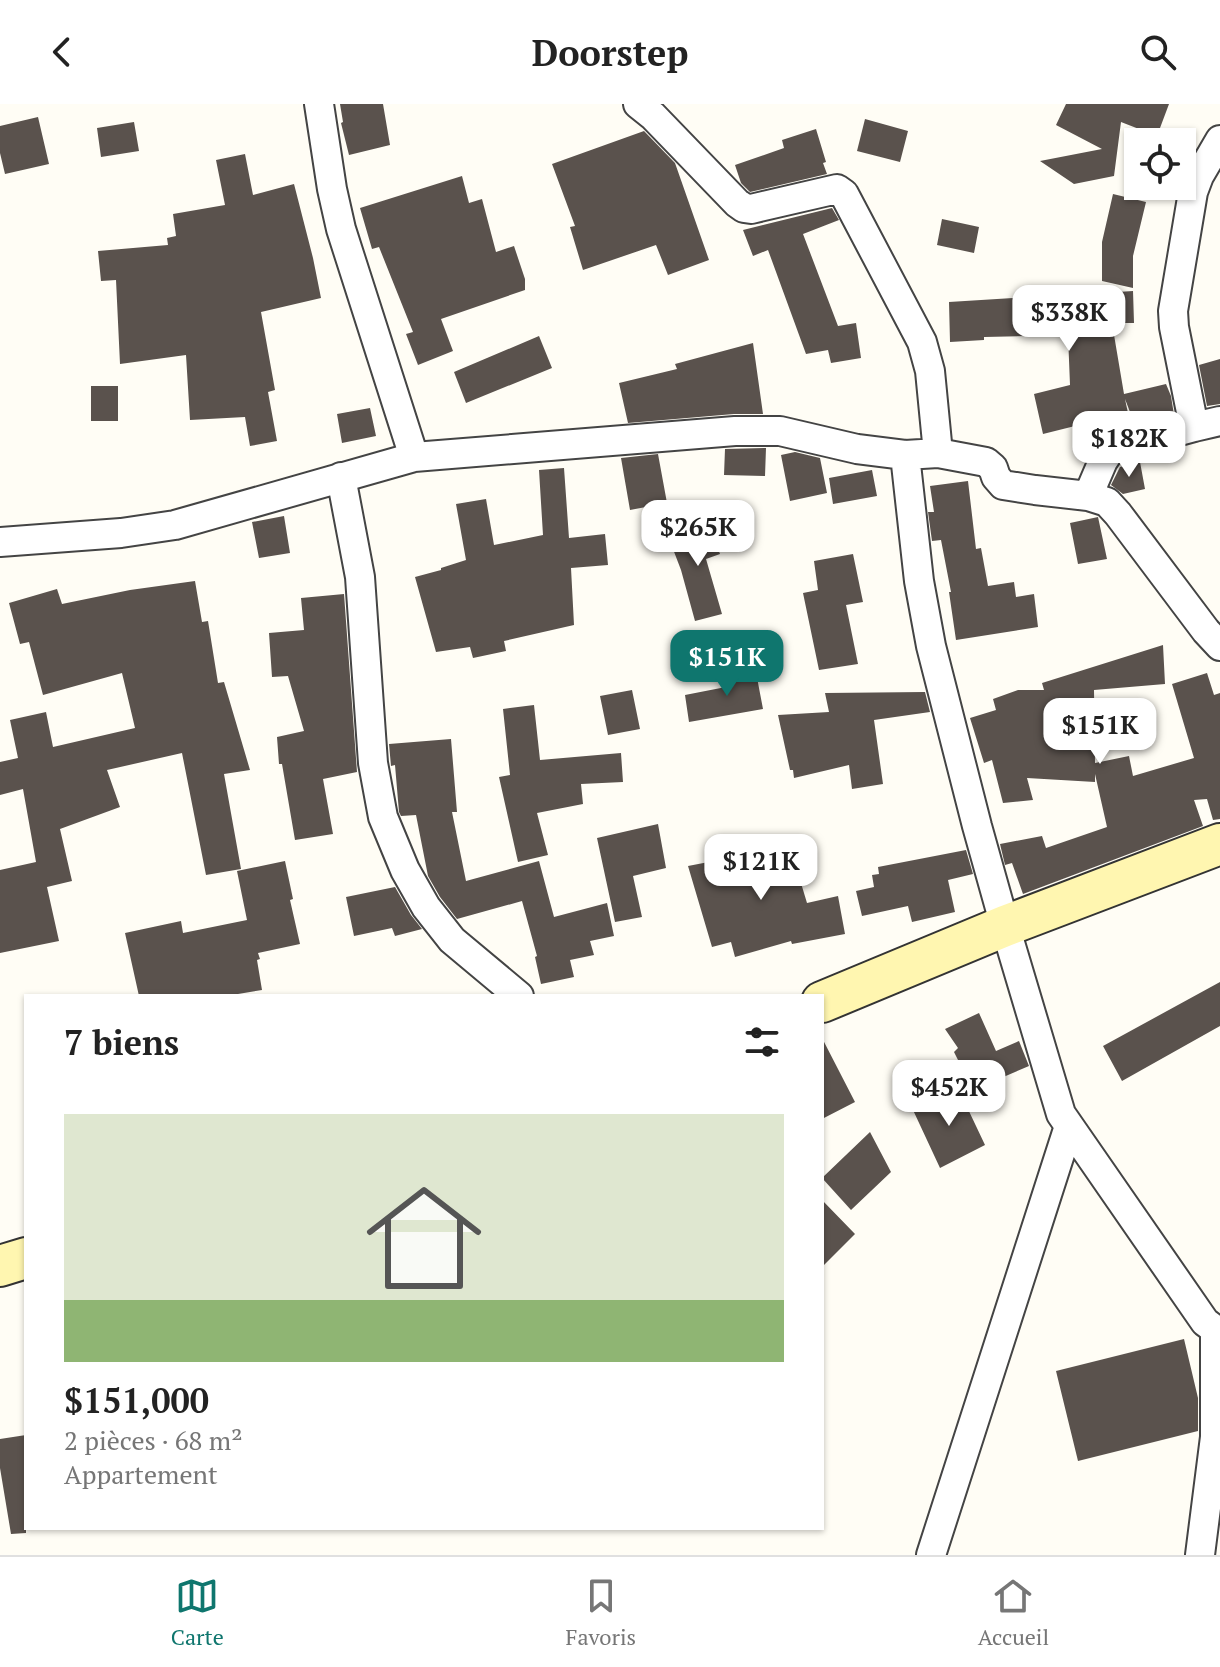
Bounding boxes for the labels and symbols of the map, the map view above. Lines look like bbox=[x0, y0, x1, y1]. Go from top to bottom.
pin: $338K bbox=[1013, 285, 1125, 353]
pin: $182K bbox=[1073, 411, 1185, 479]
pin: $265K bbox=[642, 500, 754, 568]
pin: $151K bbox=[671, 630, 783, 698]
pin: $151K bbox=[1044, 698, 1156, 766]
pin: $121K bbox=[705, 834, 817, 902]
pin: $452K bbox=[893, 1060, 1005, 1128]

